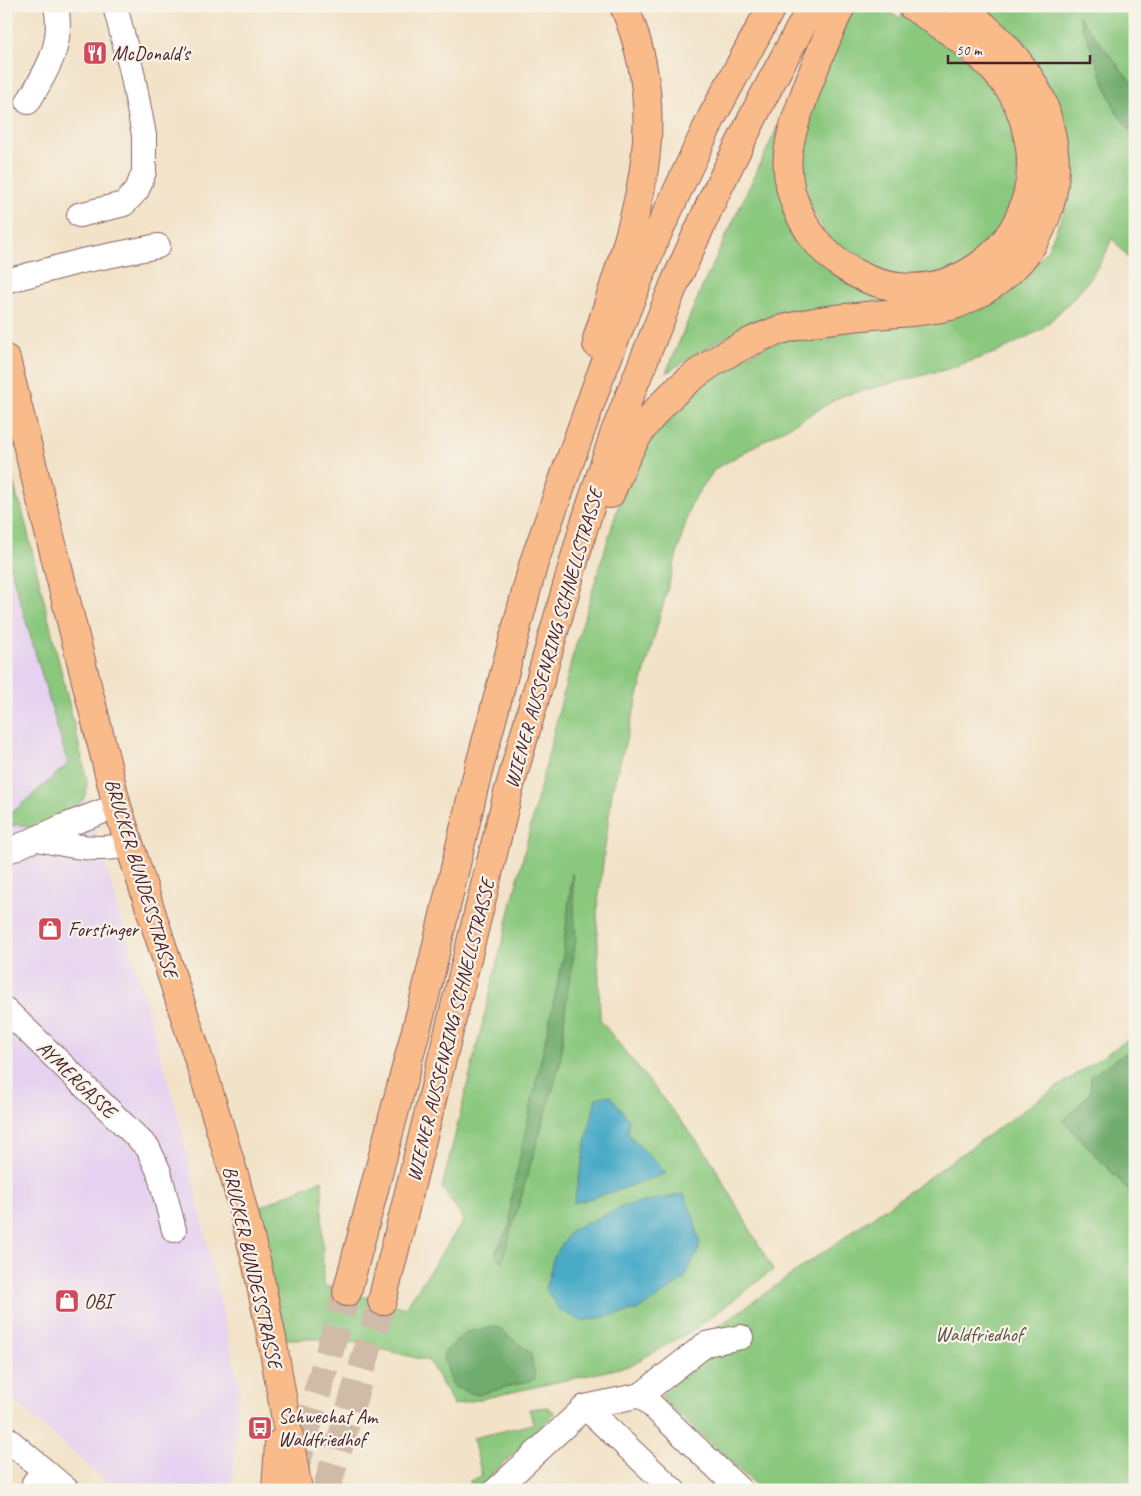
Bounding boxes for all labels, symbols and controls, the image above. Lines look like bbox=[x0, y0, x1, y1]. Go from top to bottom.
scale bar bbox=[948, 32, 1091, 64]
restaurant icon: McDonald's bbox=[82, 40, 108, 66]
place label: McDonald's bbox=[112, 41, 192, 66]
text: 50 m bbox=[956, 41, 983, 60]
street label: WIENER AUSSENRING SCHNELLSTRASSE bbox=[499, 482, 609, 791]
street label: BRUCKER BUNDESSTRASSE bbox=[99, 776, 185, 984]
street label: WIENER AUSSENRING SCHNELLSTRASSE bbox=[401, 873, 501, 1184]
shop icon: Forstinger bbox=[37, 916, 63, 942]
place label: Forstinger bbox=[68, 917, 140, 942]
street label: AYMERGASSE bbox=[32, 1035, 123, 1125]
street label: BRUCKER BUNDESSTRASSE bbox=[217, 1164, 289, 1374]
shop icon: OBI bbox=[54, 1288, 80, 1314]
place label: OBI bbox=[84, 1289, 116, 1314]
park label: Waldfriedhof bbox=[935, 1322, 1027, 1347]
place label: Schwechat Am Waldfriedhof bbox=[278, 1404, 379, 1452]
bus stop icon: Schwechat Am Waldfriedhof bbox=[247, 1415, 273, 1441]

